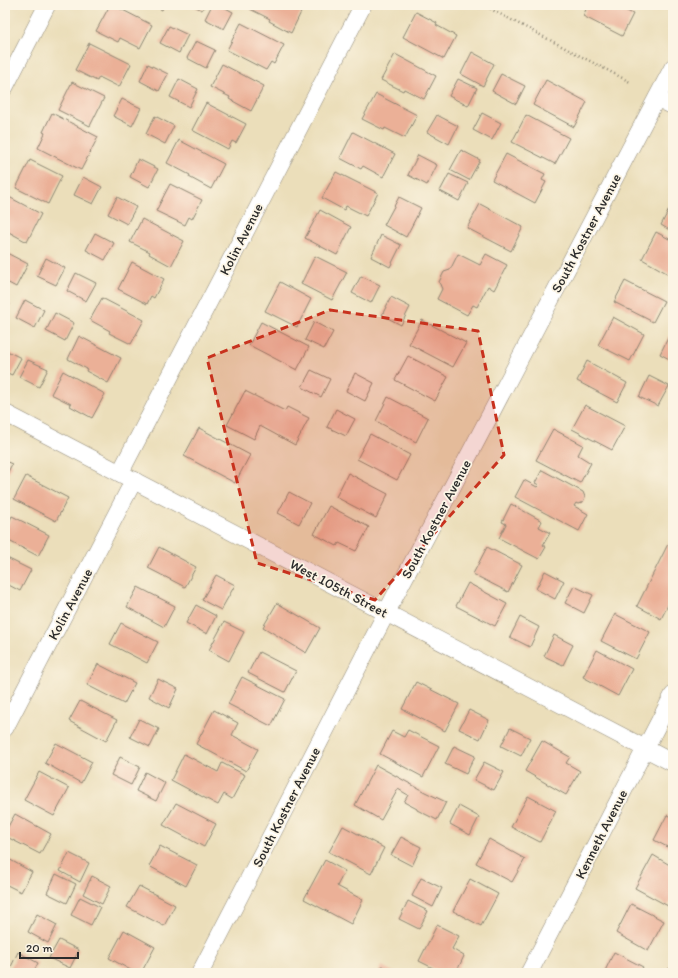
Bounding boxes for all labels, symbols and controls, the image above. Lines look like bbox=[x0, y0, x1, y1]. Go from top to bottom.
street label: South Kostner Avenue bbox=[548, 171, 625, 296]
street label: Kolin Avenue bbox=[216, 200, 267, 278]
street label: South Kostner Avenue bbox=[398, 457, 475, 582]
street label: West 105th Street bbox=[287, 555, 391, 621]
street label: Kolin Avenue bbox=[44, 565, 97, 643]
street label: South Kostner Avenue bbox=[249, 744, 324, 870]
street label: Kenneth Avenue bbox=[572, 786, 631, 882]
scale bar bbox=[20, 934, 78, 960]
text: 20 m bbox=[26, 941, 53, 955]

